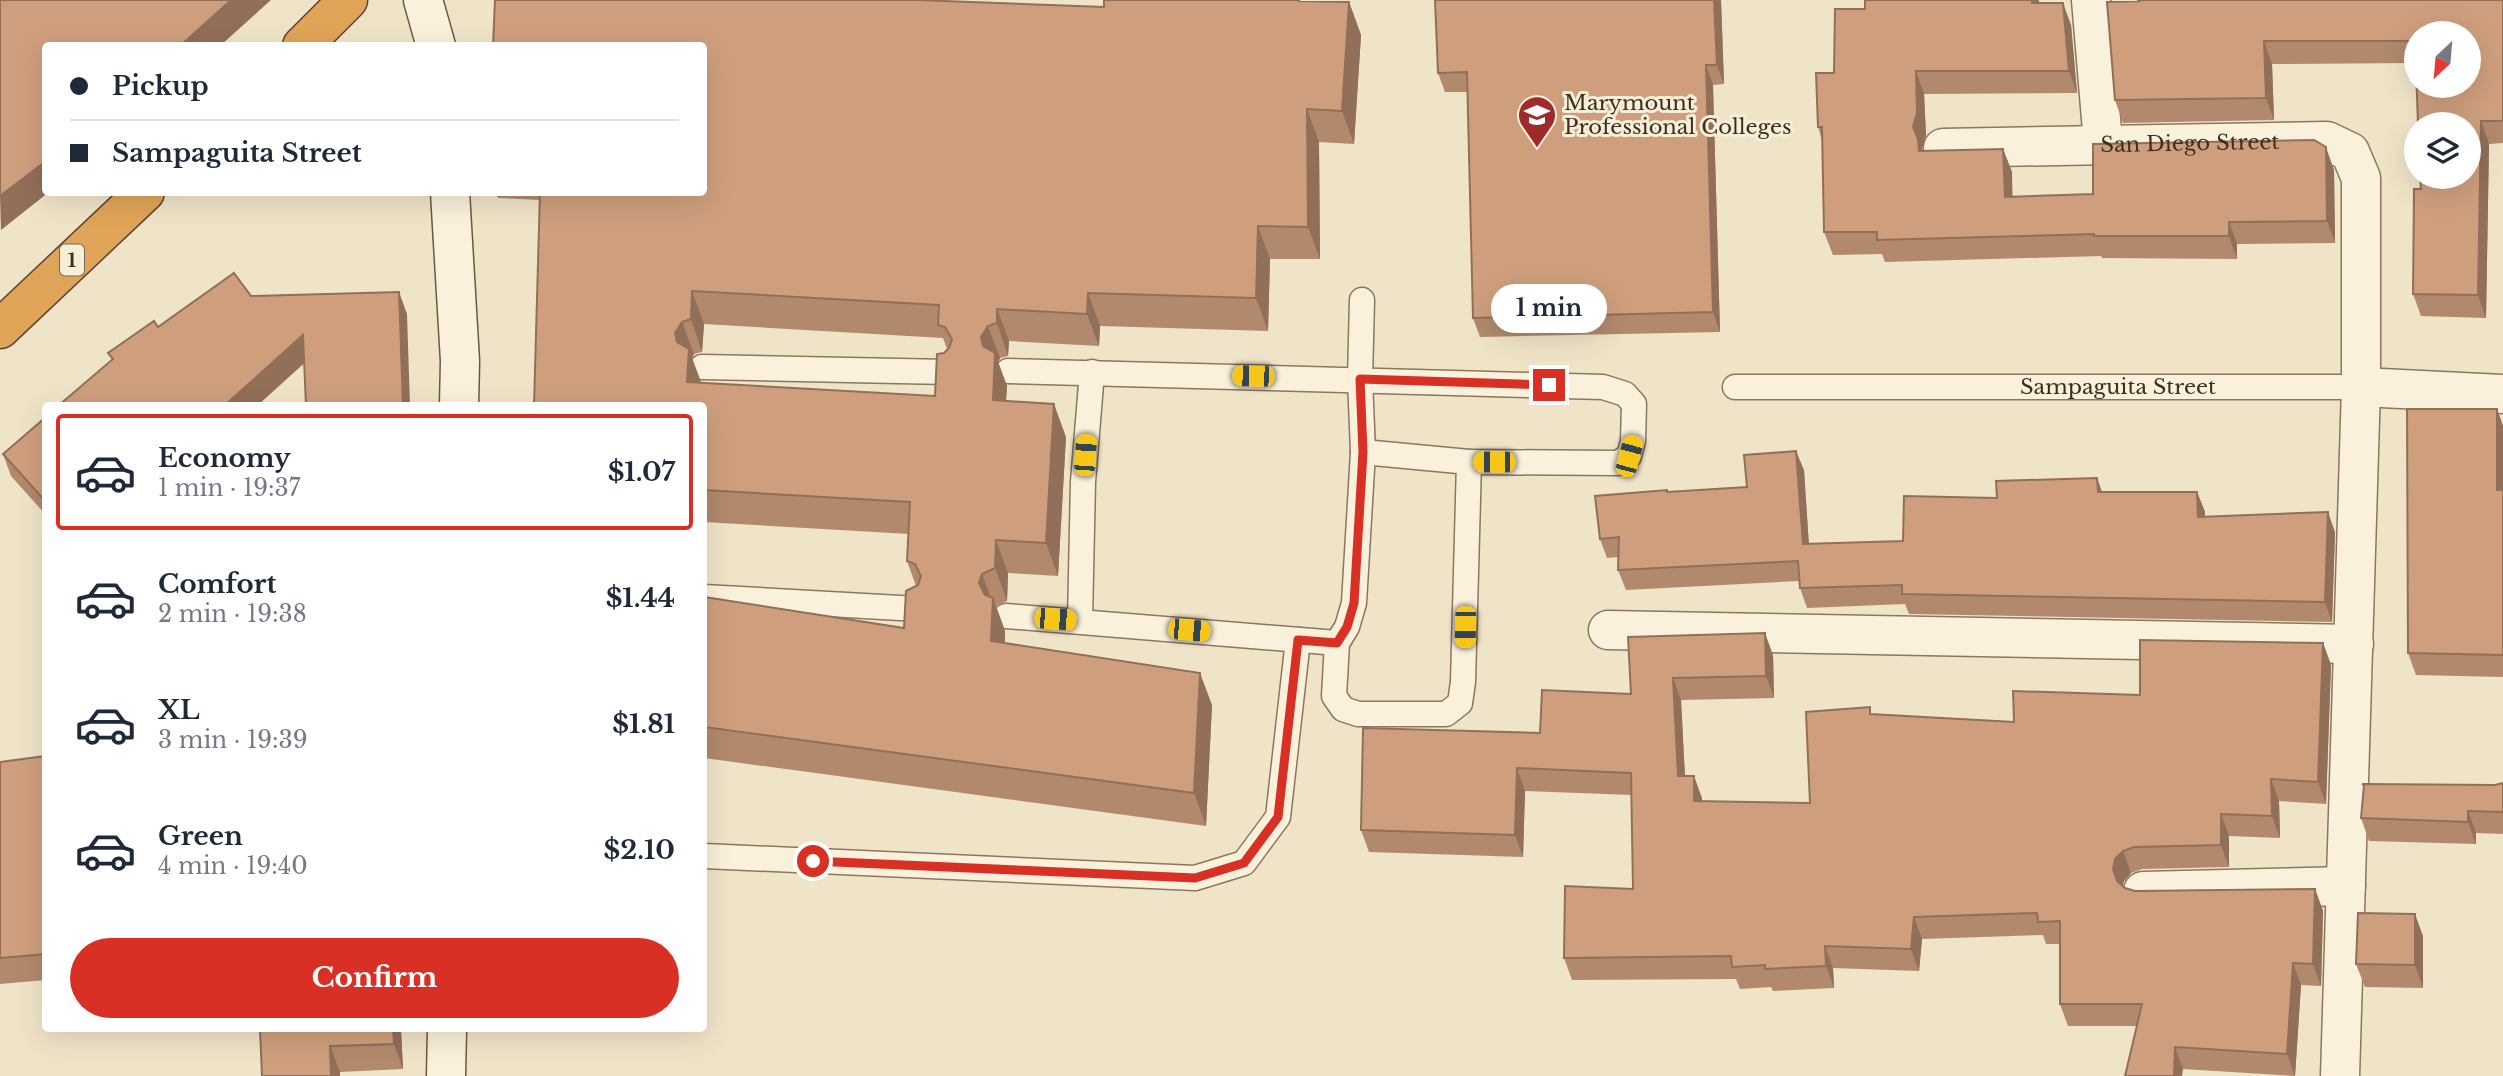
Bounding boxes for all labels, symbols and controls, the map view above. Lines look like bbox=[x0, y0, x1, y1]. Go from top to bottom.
north arrow bbox=[2404, 21, 2482, 98]
map controls bbox=[2404, 21, 2481, 189]
text: Pickup bbox=[112, 70, 209, 102]
place label: Marymount Professional Colleges bbox=[1564, 90, 1792, 140]
school or university icon: Marymount Professional Colleges bbox=[1516, 94, 1558, 149]
button: layers bbox=[2404, 112, 2481, 189]
street label: San Diego Street bbox=[2100, 129, 2280, 158]
text: Sampaguita Street bbox=[112, 137, 362, 169]
road number: 1 bbox=[60, 244, 84, 276]
callout: 1 min bbox=[1491, 284, 1607, 332]
text: 1 min bbox=[1516, 294, 1582, 322]
car bbox=[1232, 365, 1275, 387]
route end bbox=[1533, 369, 1565, 401]
street label: Sampaguita Street bbox=[2020, 374, 2216, 400]
car bbox=[1074, 433, 1097, 477]
car bbox=[1614, 433, 1645, 479]
icon: car bbox=[74, 441, 137, 504]
text: Economy bbox=[158, 442, 291, 474]
car bbox=[1474, 452, 1516, 473]
text: $1.07 bbox=[608, 456, 675, 488]
text: 1 min · 19:37 bbox=[158, 474, 300, 502]
icon: car bbox=[74, 567, 137, 630]
text: Comfort bbox=[158, 568, 276, 600]
text: $1.44 bbox=[606, 582, 675, 614]
text: 2 min · 19:38 bbox=[158, 600, 307, 628]
car bbox=[1455, 606, 1476, 648]
car bbox=[1034, 607, 1077, 631]
car bbox=[1168, 618, 1211, 642]
icon: car bbox=[74, 693, 137, 756]
text: XL bbox=[158, 694, 200, 726]
text: $1.81 bbox=[612, 708, 675, 740]
text: 3 min · 19:39 bbox=[158, 726, 307, 754]
icon: car bbox=[74, 819, 137, 882]
text: Green bbox=[158, 820, 243, 852]
text: $2.10 bbox=[604, 834, 675, 866]
route start bbox=[797, 845, 829, 877]
text: 4 min · 19:40 bbox=[158, 852, 308, 880]
button: Confirm bbox=[70, 938, 679, 1018]

